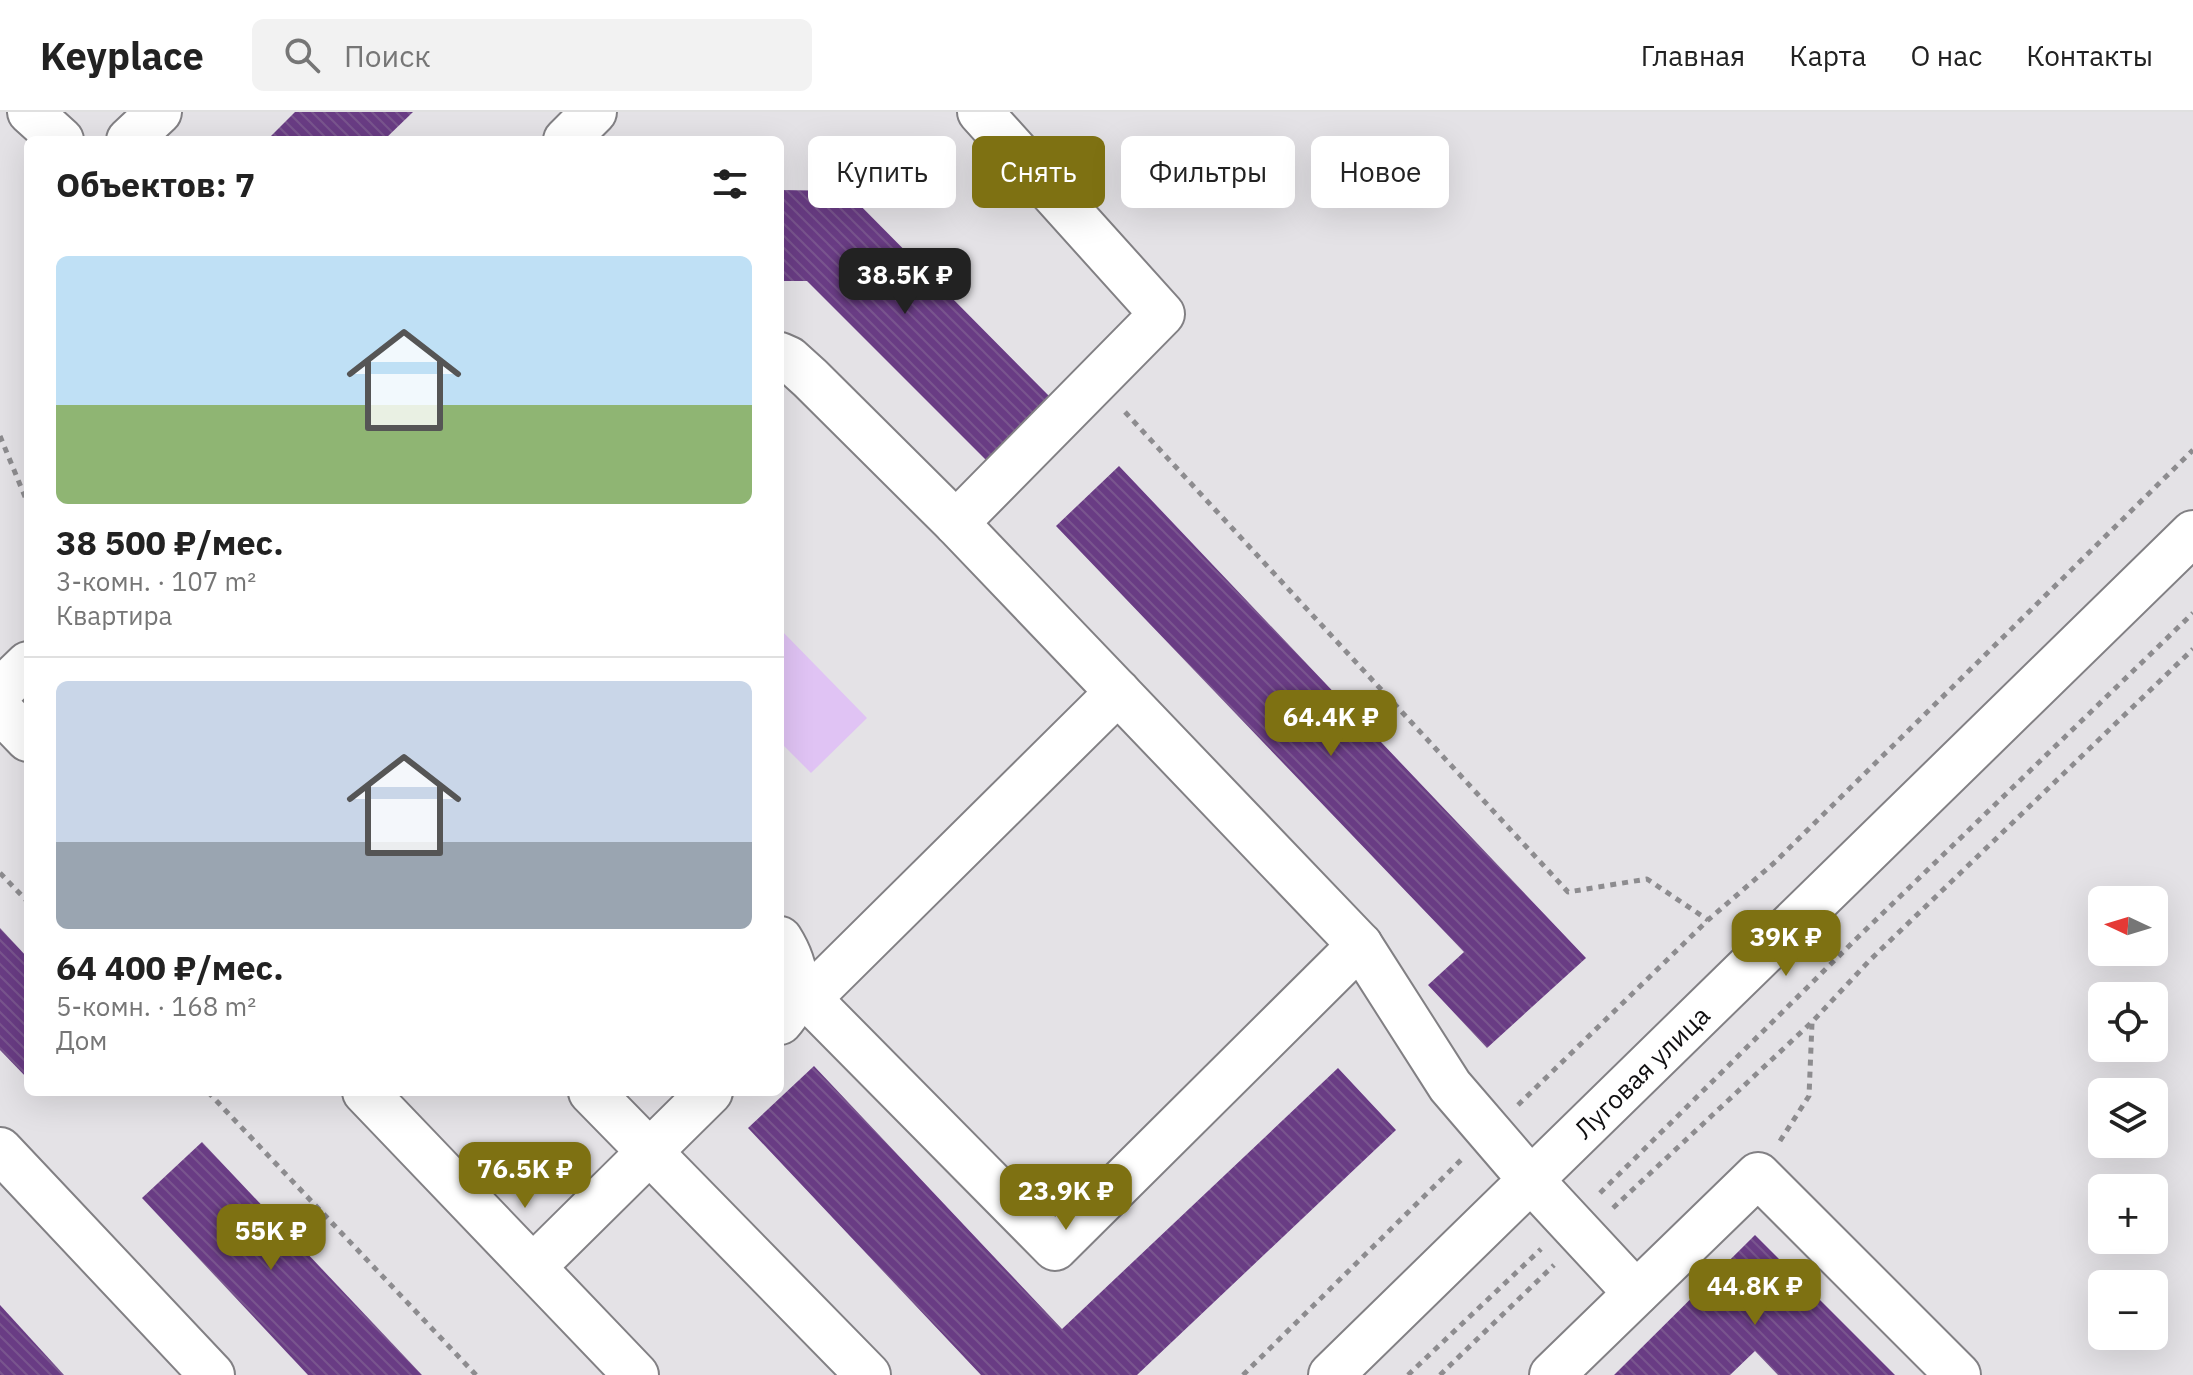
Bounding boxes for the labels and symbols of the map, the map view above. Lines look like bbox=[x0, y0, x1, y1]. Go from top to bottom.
pin: 38.5K ₽ bbox=[831, 248, 979, 316]
pin: 64.4K ₽ bbox=[1257, 690, 1405, 758]
north arrow bbox=[2088, 886, 2168, 966]
pin: 39K ₽ bbox=[1730, 910, 1842, 978]
street label: Луговая улица bbox=[1566, 998, 1717, 1146]
pin: 76.5K ₽ bbox=[451, 1142, 599, 1210]
pin: 23.9K ₽ bbox=[992, 1164, 1140, 1232]
pin: 55K ₽ bbox=[215, 1204, 327, 1272]
pin: 44.8K ₽ bbox=[1681, 1259, 1829, 1327]

